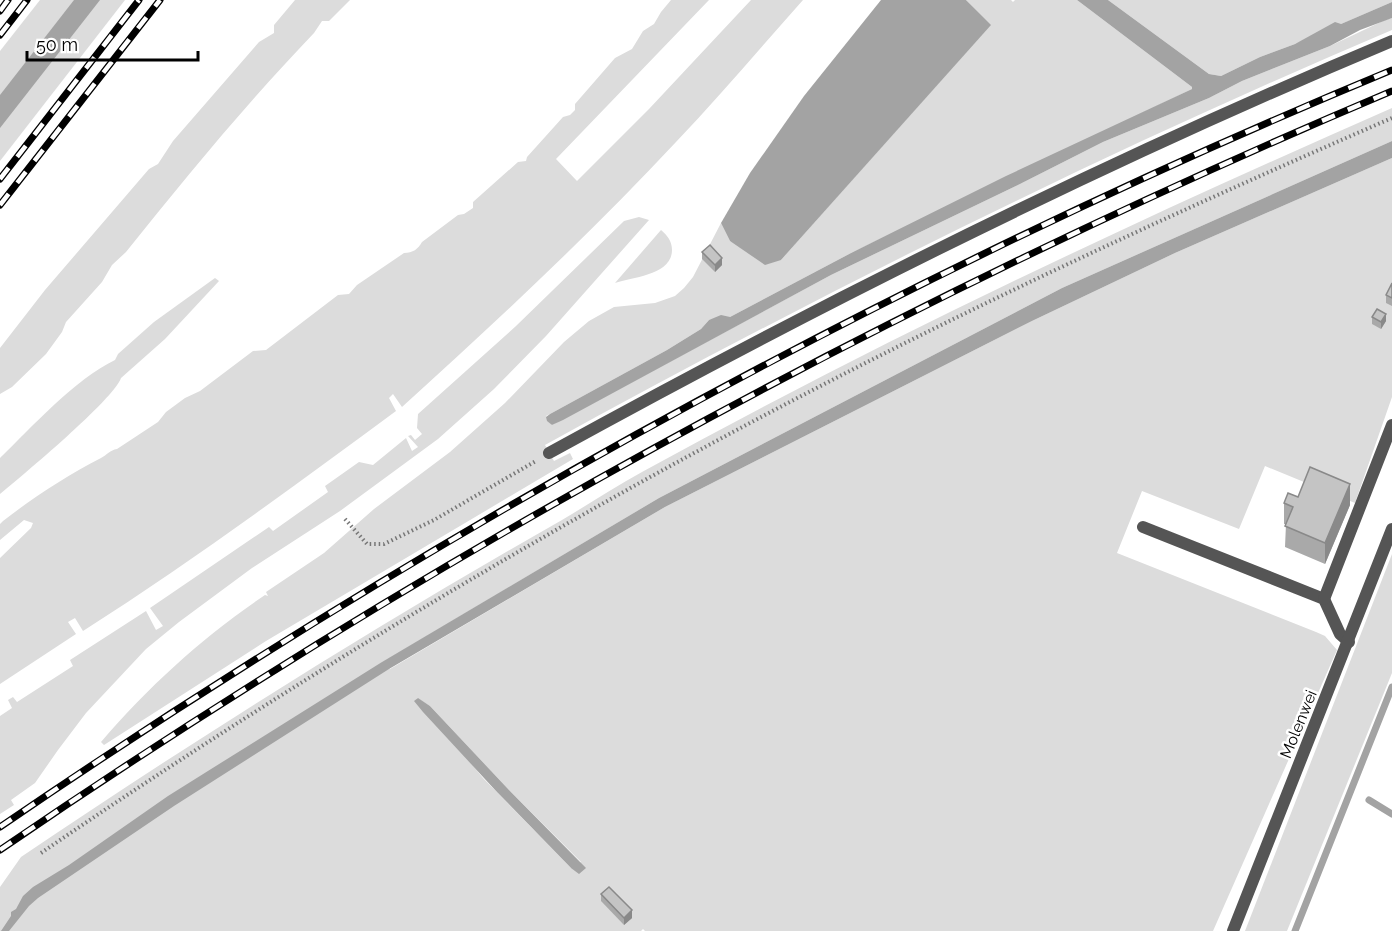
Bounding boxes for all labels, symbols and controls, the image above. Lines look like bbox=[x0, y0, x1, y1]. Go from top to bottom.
scale bar bbox=[27, 24, 198, 62]
text: 50 m bbox=[36, 34, 78, 55]
street label: Molenwei bbox=[1276, 687, 1321, 761]

